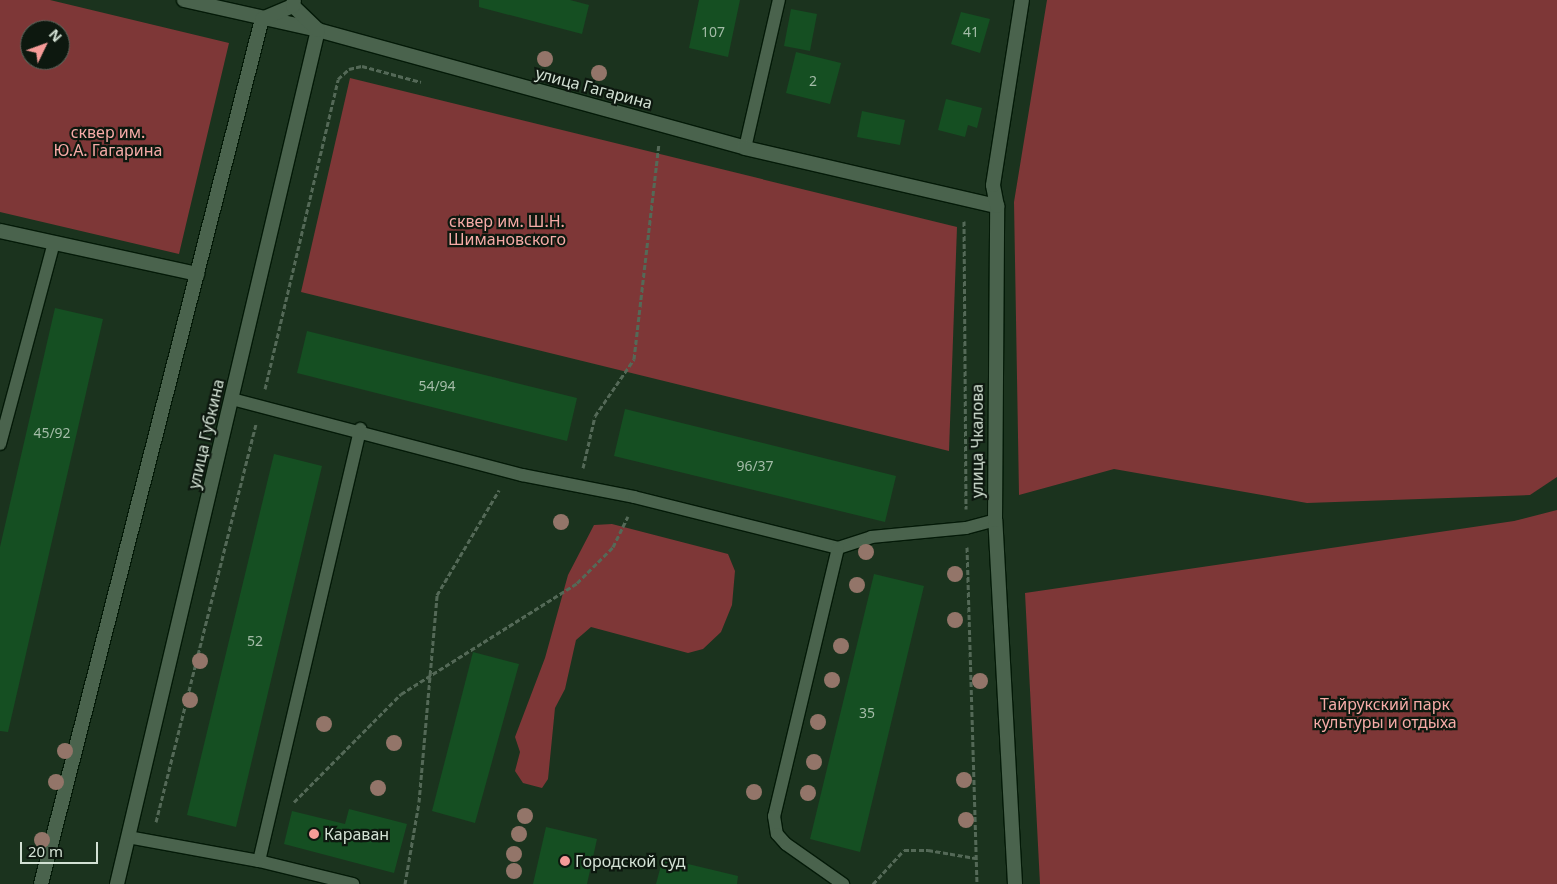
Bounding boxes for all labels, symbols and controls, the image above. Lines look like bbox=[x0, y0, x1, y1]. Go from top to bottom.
north arrow bbox=[20, 20, 70, 70]
house number: 107 bbox=[701, 24, 725, 40]
house number: 41 bbox=[963, 24, 979, 40]
text: N bbox=[45, 25, 67, 46]
street label: улица Гагарина bbox=[533, 63, 655, 113]
house number: 2 bbox=[809, 73, 817, 89]
park label: сквер им. Ю.А. Гагарина bbox=[54, 122, 162, 160]
park label: сквер им. Ш.Н. Шимановского bbox=[448, 211, 566, 249]
street label: улица Губкина bbox=[184, 377, 228, 491]
house number: 54/94 bbox=[418, 378, 456, 394]
street label: улица Чкалова bbox=[967, 384, 987, 498]
house number: 45/92 bbox=[33, 425, 71, 441]
house number: 96/37 bbox=[736, 458, 774, 474]
house number: 52 bbox=[247, 633, 263, 649]
park label: Тайрукский парк культуры и отдыха bbox=[1313, 694, 1457, 732]
house number: 35 bbox=[859, 705, 875, 721]
place label: Караван bbox=[324, 824, 389, 844]
marker: Караван bbox=[308, 828, 320, 840]
scale bar bbox=[22, 832, 100, 864]
text: 20 m bbox=[28, 841, 63, 861]
place label: Городской суд bbox=[575, 851, 685, 871]
marker: Городской суд bbox=[559, 855, 571, 867]

